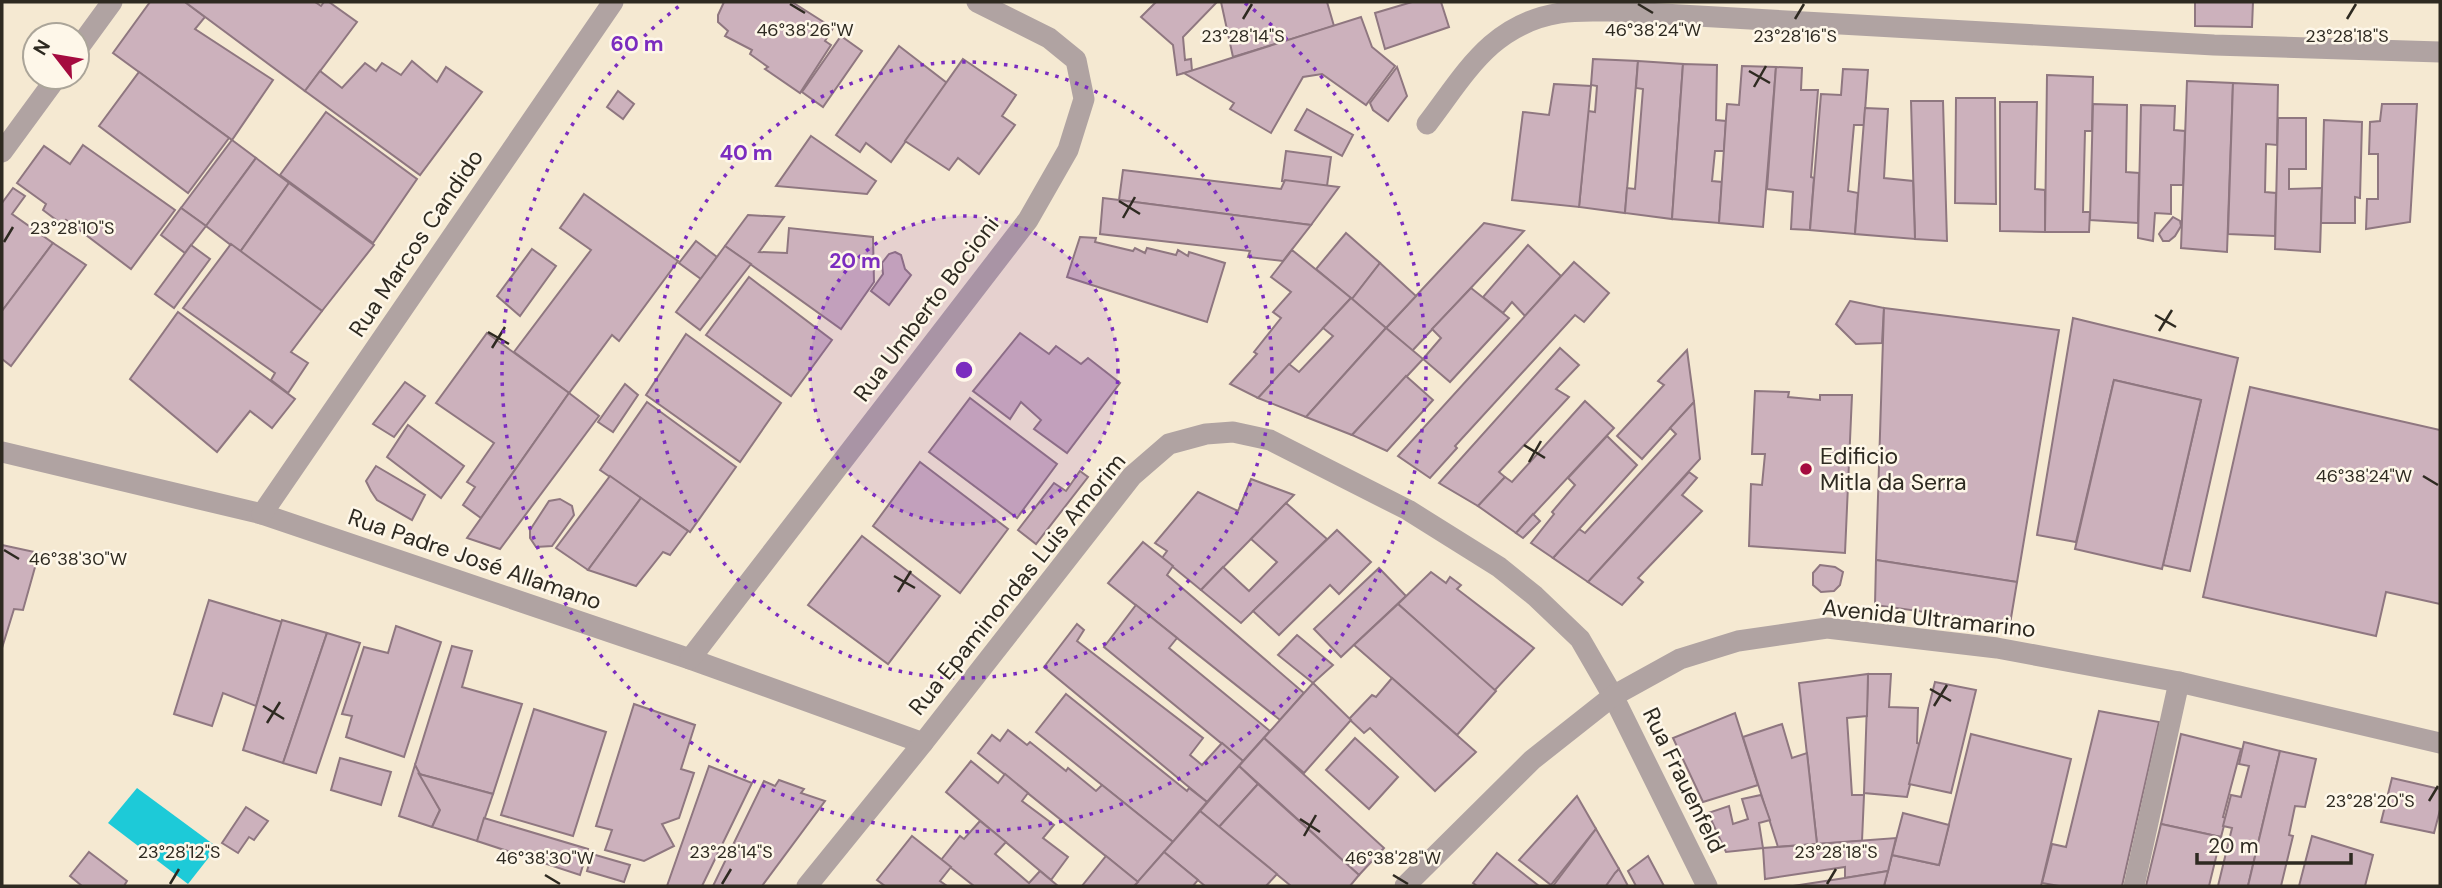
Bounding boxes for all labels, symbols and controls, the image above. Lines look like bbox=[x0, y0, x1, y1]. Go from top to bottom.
text: 46°38'26"W bbox=[756, 18, 854, 42]
text: 46°38'24"W bbox=[1605, 18, 1701, 42]
north arrow bbox=[21, 21, 91, 91]
text: 23°28'14"S bbox=[1201, 24, 1285, 48]
text: 23°28'16"S bbox=[1753, 24, 1837, 48]
text: 23°28'18"S bbox=[2305, 24, 2389, 48]
text: 60 m bbox=[611, 30, 663, 58]
text: N bbox=[28, 35, 56, 60]
text: 40 m bbox=[719, 139, 773, 167]
street label: Rua Marcos Candido bbox=[342, 143, 490, 343]
street label: Rua Umberto Bocioni bbox=[847, 211, 1005, 407]
text: 23°28'10"S bbox=[30, 216, 114, 240]
text: 20 m bbox=[829, 247, 881, 275]
centre of rings bbox=[952, 358, 976, 382]
place label: Edificio Mitla da Serra bbox=[1820, 441, 1967, 497]
street label: Rua Epaminondas Luis Amorim bbox=[902, 447, 1132, 721]
marker: Edificio Mitla da Serra bbox=[1798, 461, 1814, 477]
text: 46°38'24"W bbox=[2316, 464, 2412, 488]
street label: Rua Padre José Allamano bbox=[344, 501, 606, 617]
text: 46°38'30"W bbox=[29, 547, 127, 571]
street label: Avenida Ultramarino bbox=[1821, 592, 2037, 644]
street label: Rua Frauenfeld bbox=[1636, 702, 1732, 858]
text: 23°28'20"S bbox=[2325, 789, 2415, 813]
scale bar bbox=[2197, 822, 2351, 866]
text: 20 m bbox=[2208, 832, 2259, 860]
text: 23°28'12"S bbox=[138, 840, 220, 864]
text: 23°28'14"S bbox=[689, 840, 773, 864]
text: 23°28'18"S bbox=[1794, 840, 1878, 864]
text: 46°38'30"W bbox=[496, 846, 594, 870]
text: 46°38'28"W bbox=[1345, 846, 1441, 870]

